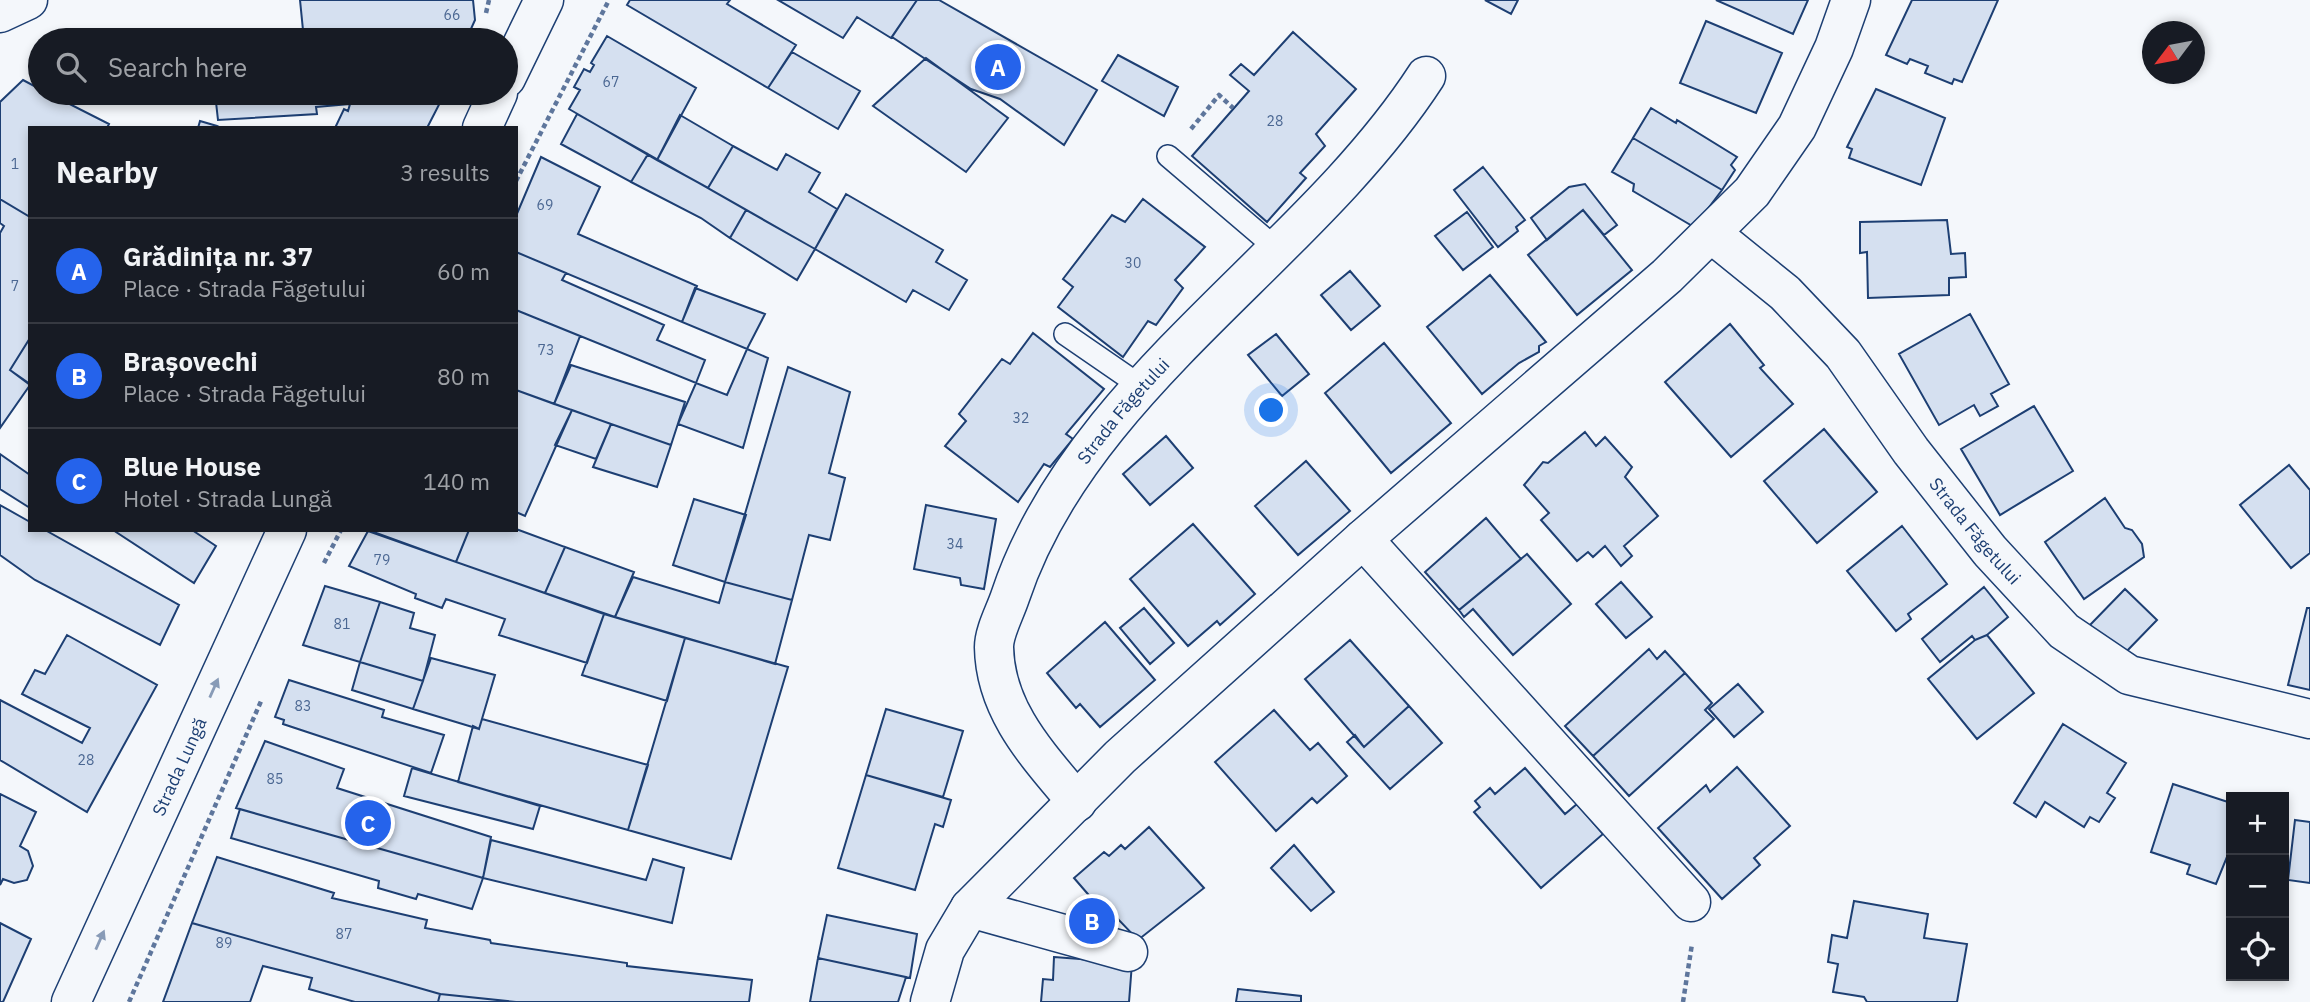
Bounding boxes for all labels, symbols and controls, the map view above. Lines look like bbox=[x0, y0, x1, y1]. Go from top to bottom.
house number: 66 bbox=[444, 6, 460, 24]
north arrow bbox=[2142, 21, 2205, 84]
search box bbox=[28, 28, 518, 105]
pin: A bbox=[975, 41, 1021, 93]
icon: search bbox=[52, 48, 90, 86]
text: Search here bbox=[108, 50, 247, 84]
house number: 67 bbox=[603, 73, 619, 91]
house number: 28 bbox=[1267, 112, 1283, 130]
text: Nearby bbox=[56, 152, 158, 191]
house number: 1 bbox=[11, 155, 19, 173]
text: 3 results bbox=[400, 157, 490, 187]
house number: 69 bbox=[537, 196, 553, 214]
text: Grădinița nr. 37 bbox=[123, 239, 313, 273]
house number: 30 bbox=[1125, 254, 1141, 272]
text: A bbox=[71, 256, 87, 286]
text: 60 m bbox=[437, 256, 490, 286]
text: Place · Strada Făgetului bbox=[123, 273, 366, 303]
house number: 7 bbox=[11, 277, 19, 295]
house number: 73 bbox=[538, 341, 554, 359]
text: Brașovechi bbox=[123, 344, 258, 378]
street label: Strada Făgetului bbox=[1072, 353, 1174, 468]
text: B bbox=[71, 361, 87, 391]
text: 80 m bbox=[437, 361, 490, 391]
text: Place · Strada Făgetului bbox=[123, 378, 366, 408]
your location bbox=[1254, 393, 1288, 427]
house number: 32 bbox=[1013, 409, 1029, 427]
text: Blue House bbox=[123, 449, 261, 483]
text: C bbox=[72, 466, 86, 496]
text: 140 m bbox=[423, 466, 490, 496]
street label: Strada Făgetului bbox=[1925, 473, 2026, 589]
text: Hotel · Strada Lungă bbox=[123, 483, 332, 513]
house number: 34 bbox=[947, 535, 963, 553]
house number: 79 bbox=[374, 551, 390, 569]
house number: 81 bbox=[334, 615, 350, 633]
one-way arrow bbox=[208, 678, 220, 698]
house number: 83 bbox=[295, 697, 311, 715]
street label: Strada Lungă bbox=[146, 713, 211, 819]
house number: 28 bbox=[78, 751, 94, 769]
house number: 85 bbox=[267, 770, 283, 788]
map controls bbox=[2226, 792, 2289, 981]
button: + bbox=[2226, 792, 2289, 855]
pin: C bbox=[345, 797, 391, 849]
button: − bbox=[2226, 855, 2289, 918]
pin: B bbox=[1069, 895, 1115, 947]
button: locate bbox=[2226, 918, 2289, 981]
house number: 87 bbox=[336, 925, 352, 943]
one-way arrow bbox=[94, 930, 106, 950]
house number: 89 bbox=[216, 934, 232, 952]

